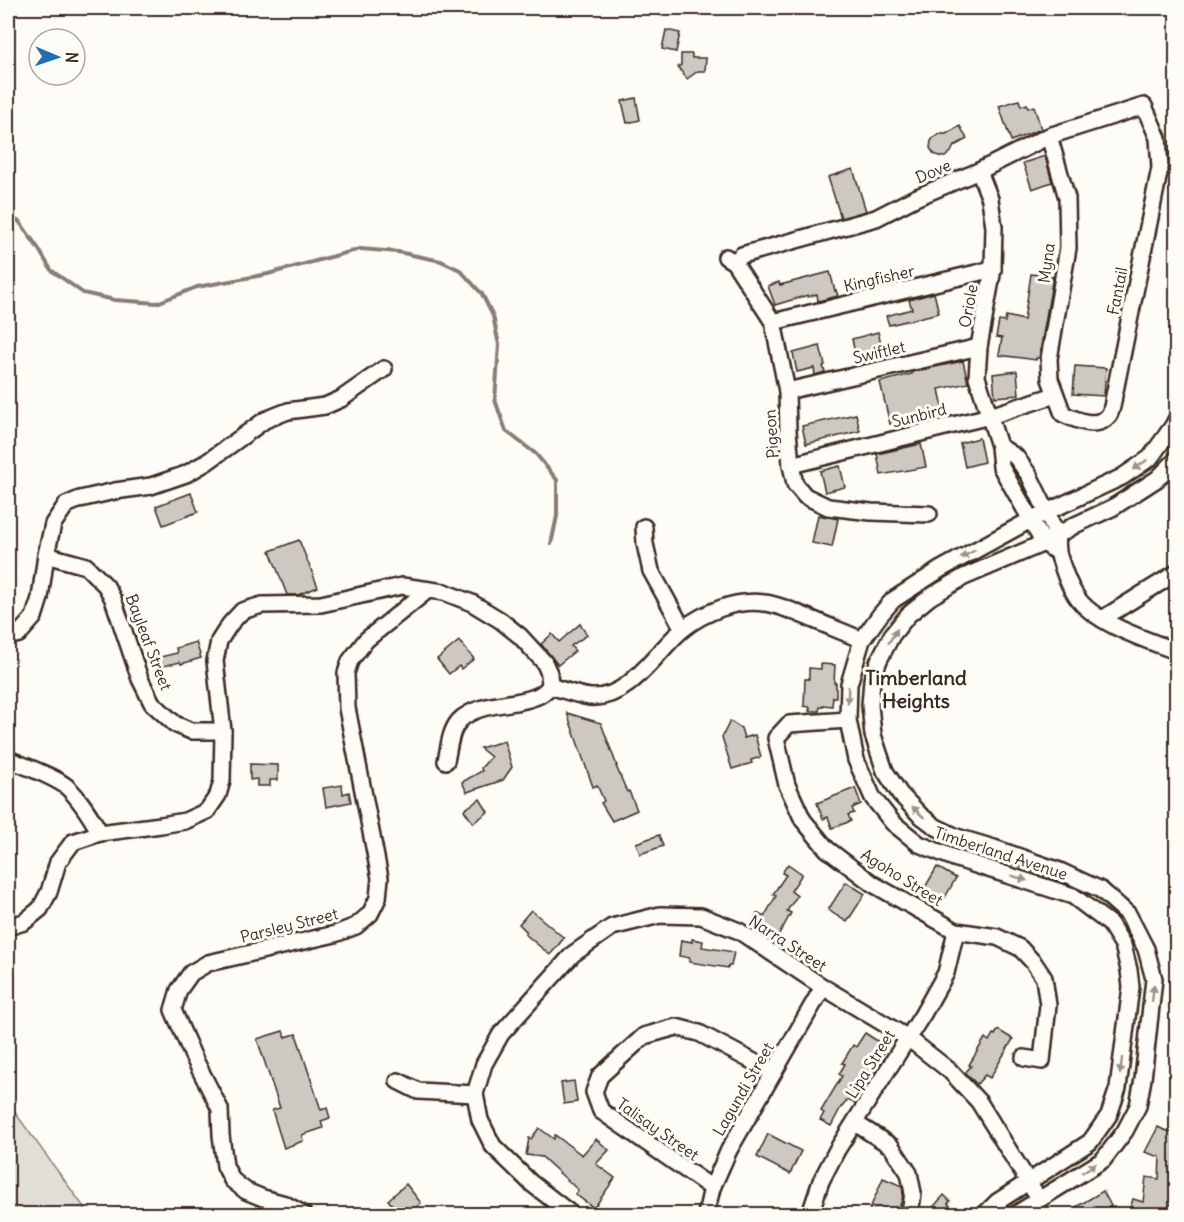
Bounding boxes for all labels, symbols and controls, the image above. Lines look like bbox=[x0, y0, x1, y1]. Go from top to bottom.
north arrow bbox=[27, 27, 87, 87]
text: N bbox=[62, 52, 82, 63]
street label: Dove bbox=[912, 155, 954, 187]
street label: Myna bbox=[1033, 242, 1059, 284]
street label: Kingfisher bbox=[842, 260, 917, 296]
street label: Fantail bbox=[1103, 265, 1131, 317]
street label: Oriole bbox=[954, 283, 982, 329]
street label: Swiftlet bbox=[851, 336, 908, 368]
street label: Sunbird bbox=[890, 399, 948, 431]
street label: Pigeon bbox=[759, 409, 783, 459]
one-way arrow bbox=[1133, 459, 1149, 471]
one-way arrow bbox=[959, 549, 976, 559]
street label: Bayleaf Street bbox=[121, 591, 177, 694]
one-way arrow bbox=[887, 628, 898, 644]
district label: Timberland Heights bbox=[865, 665, 967, 713]
one-way arrow bbox=[844, 685, 853, 704]
one-way arrow bbox=[911, 806, 926, 819]
street label: Timberland Avenue bbox=[932, 822, 1070, 884]
street label: Agoho Street bbox=[857, 844, 947, 910]
one-way arrow bbox=[1010, 874, 1028, 883]
street label: Parsley Street bbox=[238, 903, 341, 947]
street label: Narra Street bbox=[745, 910, 831, 976]
one-way arrow bbox=[1148, 983, 1157, 1002]
street label: Lipa Street bbox=[841, 1026, 899, 1102]
street label: Lagundi Street bbox=[708, 1038, 778, 1139]
one-way arrow bbox=[1116, 1056, 1125, 1075]
street label: Talisay Street bbox=[613, 1093, 703, 1165]
one-way arrow bbox=[1081, 1163, 1097, 1174]

